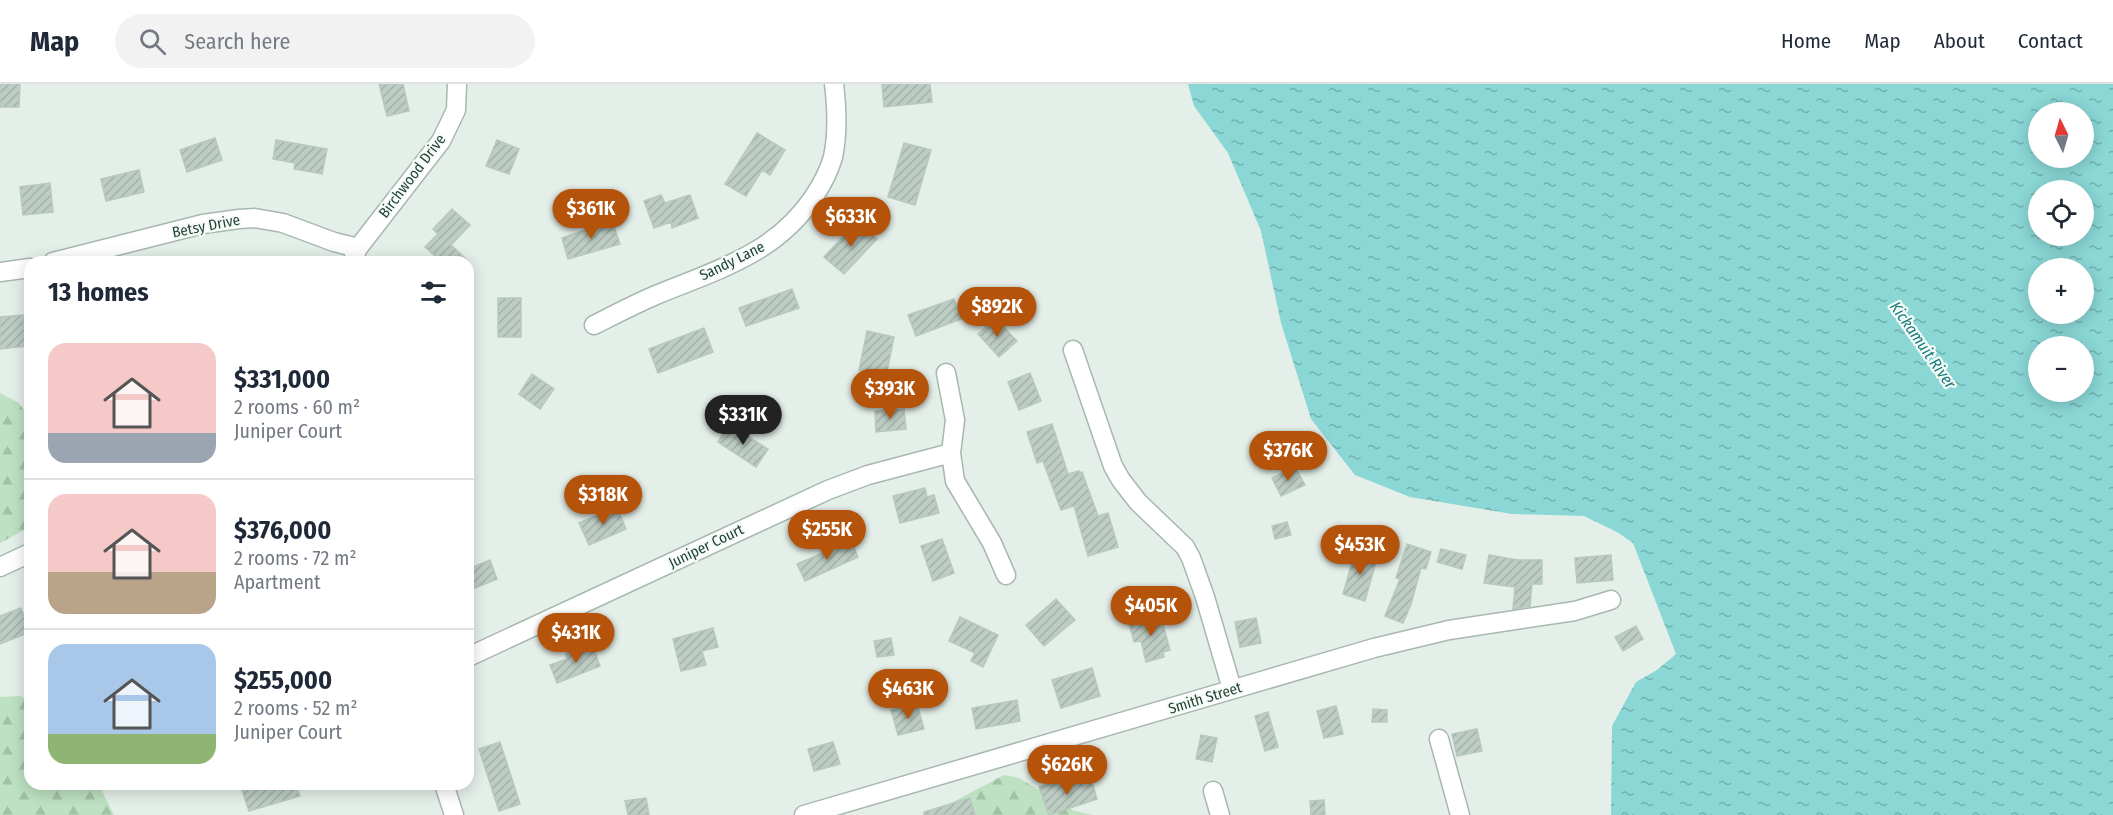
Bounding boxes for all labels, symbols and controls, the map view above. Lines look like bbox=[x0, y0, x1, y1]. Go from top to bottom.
search box bbox=[115, 14, 535, 68]
text: Map bbox=[30, 25, 79, 58]
icon: search bbox=[136, 25, 169, 58]
text: Search here bbox=[184, 28, 290, 55]
text: Home bbox=[1781, 28, 1831, 54]
text: Map bbox=[1864, 28, 1901, 54]
text: About bbox=[1934, 28, 1985, 54]
text: Contact bbox=[2018, 28, 2083, 54]
north arrow bbox=[2028, 102, 2094, 168]
map controls bbox=[2028, 102, 2094, 402]
street label: Birchwood Drive bbox=[375, 131, 449, 221]
button: locate bbox=[2028, 180, 2094, 246]
pin: $361K bbox=[549, 189, 633, 240]
text: $361K bbox=[567, 196, 615, 220]
pin: $633K bbox=[809, 197, 893, 248]
text: $633K bbox=[826, 204, 876, 228]
street label: Betsy Drive bbox=[171, 211, 241, 241]
street label: Sandy Lane bbox=[697, 238, 767, 284]
button: + bbox=[2028, 258, 2094, 324]
icon: filters bbox=[417, 276, 450, 309]
text: 13 homes bbox=[48, 277, 149, 308]
pin: $892K bbox=[955, 287, 1039, 338]
text: $892K bbox=[971, 294, 1023, 318]
water label: Kickamuit River bbox=[1886, 298, 1960, 393]
button: − bbox=[2028, 336, 2094, 402]
text: $331,000 bbox=[234, 364, 330, 395]
icon: home bbox=[96, 367, 168, 439]
pin: $393K bbox=[848, 369, 932, 420]
text: $393K bbox=[865, 376, 915, 400]
text: 2 rooms · 60 m² bbox=[234, 395, 360, 419]
pin: $331K bbox=[701, 395, 785, 446]
text: $331K bbox=[719, 402, 767, 426]
text: Juniper Court bbox=[234, 419, 342, 443]
pin: $376K bbox=[1246, 431, 1330, 482]
text: $376K bbox=[1263, 438, 1313, 462]
pin: $318K bbox=[561, 475, 645, 526]
text: $318K bbox=[578, 482, 628, 506]
pin: $255K bbox=[785, 510, 869, 561]
text: $376,000 bbox=[234, 515, 331, 546]
text: $255K bbox=[802, 517, 852, 541]
icon: home bbox=[96, 518, 168, 590]
street label: Juniper Court bbox=[666, 520, 746, 572]
pin: $453K bbox=[1318, 525, 1402, 576]
text: $453K bbox=[1335, 532, 1385, 556]
text: 2 rooms · 72 m² bbox=[234, 546, 356, 570]
text: Apartment bbox=[234, 570, 321, 594]
pin: $405K bbox=[1109, 586, 1193, 637]
text: $405K bbox=[1125, 593, 1177, 617]
pin: $431K bbox=[534, 613, 618, 664]
text: $431K bbox=[551, 620, 601, 644]
text: $255,000 bbox=[234, 665, 332, 696]
icon: home bbox=[96, 668, 168, 740]
pin: $463K bbox=[866, 669, 950, 720]
text: $463K bbox=[882, 676, 934, 700]
street label: Smith Street bbox=[1166, 678, 1244, 718]
text: 2 rooms · 52 m² bbox=[234, 696, 358, 720]
text: Juniper Court bbox=[234, 720, 342, 744]
pin: $626K bbox=[1025, 745, 1109, 796]
text: $626K bbox=[1041, 752, 1093, 776]

